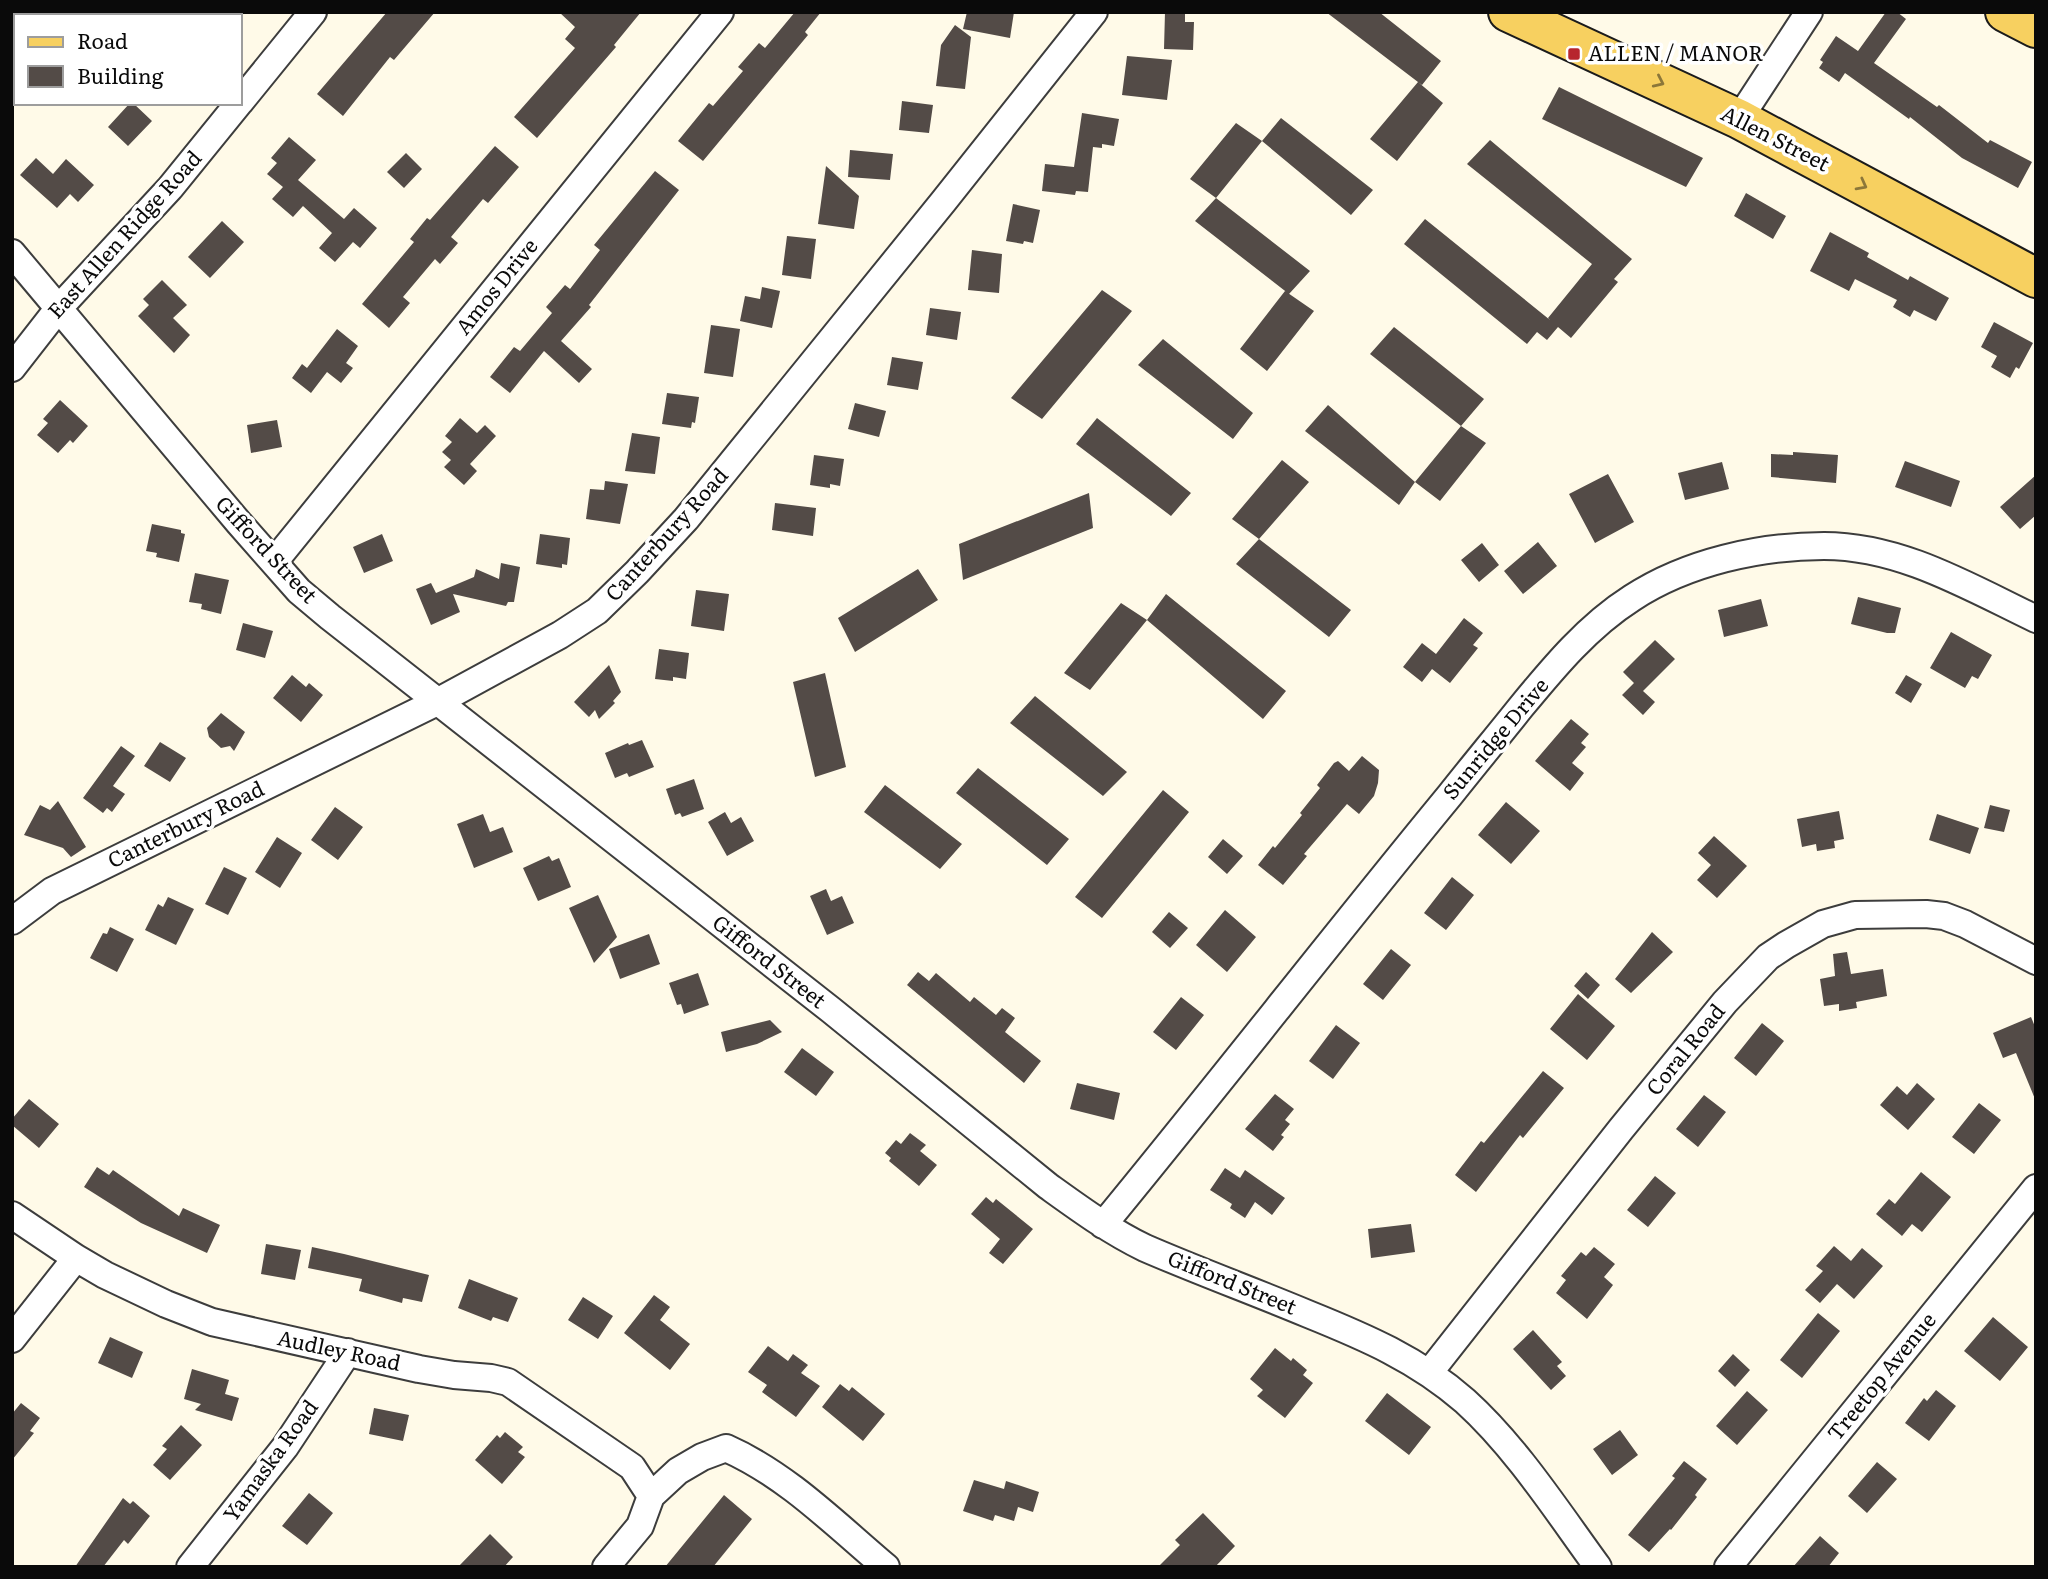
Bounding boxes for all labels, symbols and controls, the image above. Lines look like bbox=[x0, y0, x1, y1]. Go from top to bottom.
legend bbox=[14, 14, 242, 105]
text: Road bbox=[77, 24, 128, 55]
place label: ALLEN / MANOR bbox=[1588, 36, 1764, 67]
marker: ALLEN / MANOR bbox=[1566, 46, 1582, 62]
text: Building bbox=[77, 59, 164, 90]
one-way arrow bbox=[1652, 74, 1664, 88]
street label: Allen Street bbox=[1716, 96, 1836, 178]
street label: East Allen Ridge Road bbox=[39, 142, 207, 324]
one-way arrow bbox=[1855, 177, 1867, 190]
street label: Amos Drive bbox=[446, 230, 544, 340]
street label: Canterbury Road bbox=[597, 459, 734, 607]
street label: Gifford Street bbox=[210, 488, 326, 609]
street label: Sunridge Drive bbox=[1434, 670, 1554, 805]
street label: Canterbury Road bbox=[101, 771, 268, 874]
street label: Gifford Street bbox=[707, 906, 834, 1015]
street label: Coral Road bbox=[1637, 996, 1731, 1101]
street label: Gifford Street bbox=[1164, 1241, 1303, 1321]
street label: Treetop Avenue bbox=[1818, 1304, 1942, 1446]
street label: Audley Road bbox=[275, 1320, 404, 1377]
street label: Yamaska Road bbox=[214, 1392, 324, 1527]

